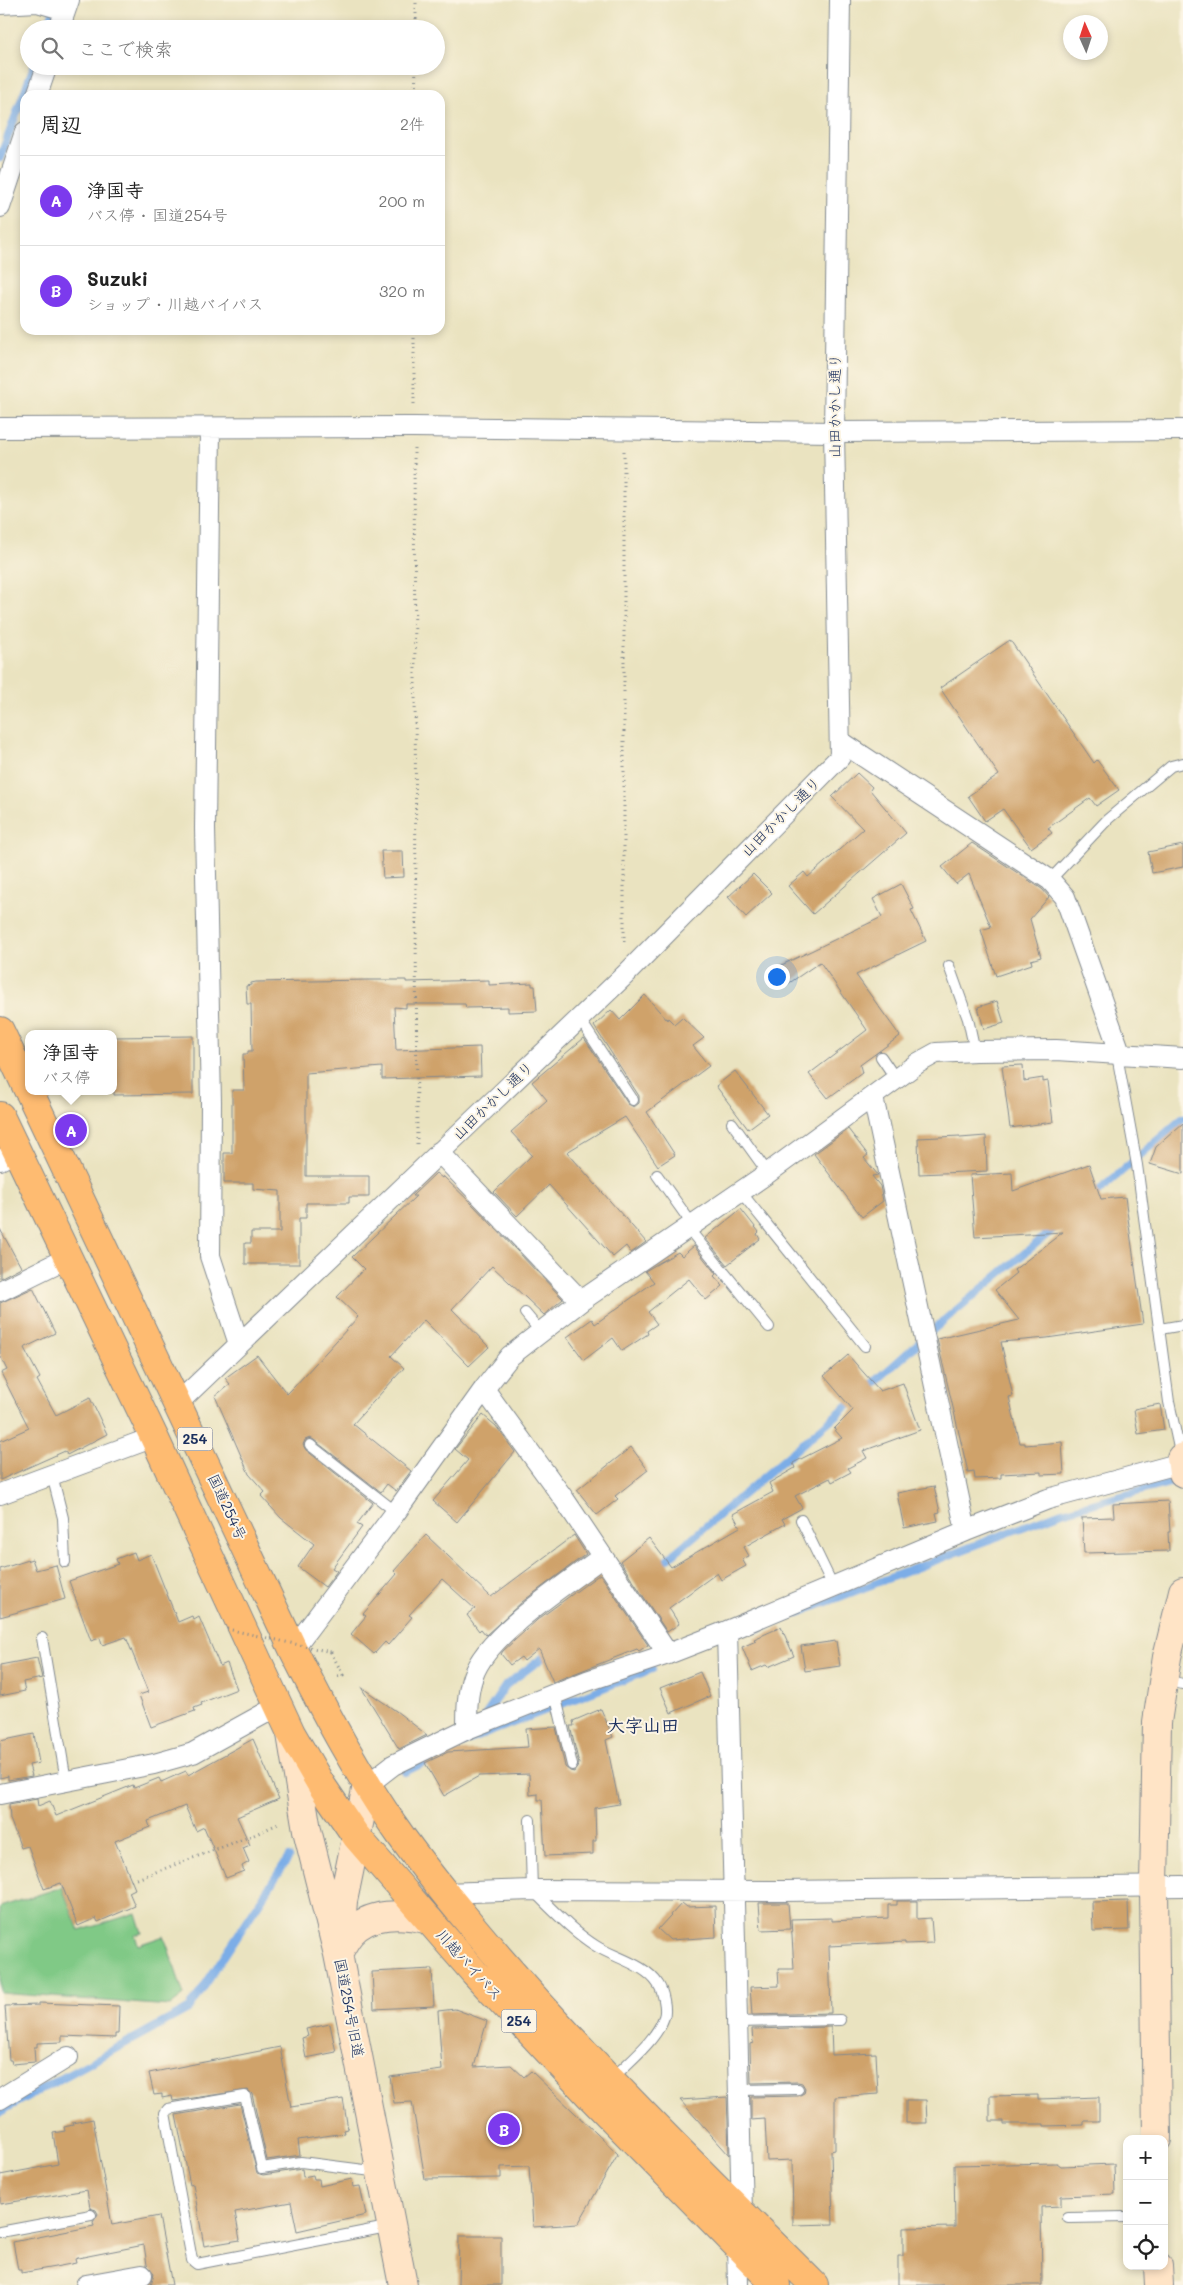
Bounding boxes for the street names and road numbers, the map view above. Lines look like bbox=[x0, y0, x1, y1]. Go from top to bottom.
street label: 山田かかし通り bbox=[824, 353, 844, 459]
street label: 山田かかし通り bbox=[736, 772, 824, 860]
street label: 山田かかし通り bbox=[448, 1057, 537, 1144]
road number: 254 bbox=[178, 1428, 212, 1450]
street label: 国道254号 bbox=[204, 1470, 252, 1543]
street label: 川越バイパス bbox=[432, 1924, 507, 2004]
street label: 国道254号旧道 bbox=[331, 1956, 369, 2059]
road number: 254 bbox=[502, 2010, 536, 2032]

